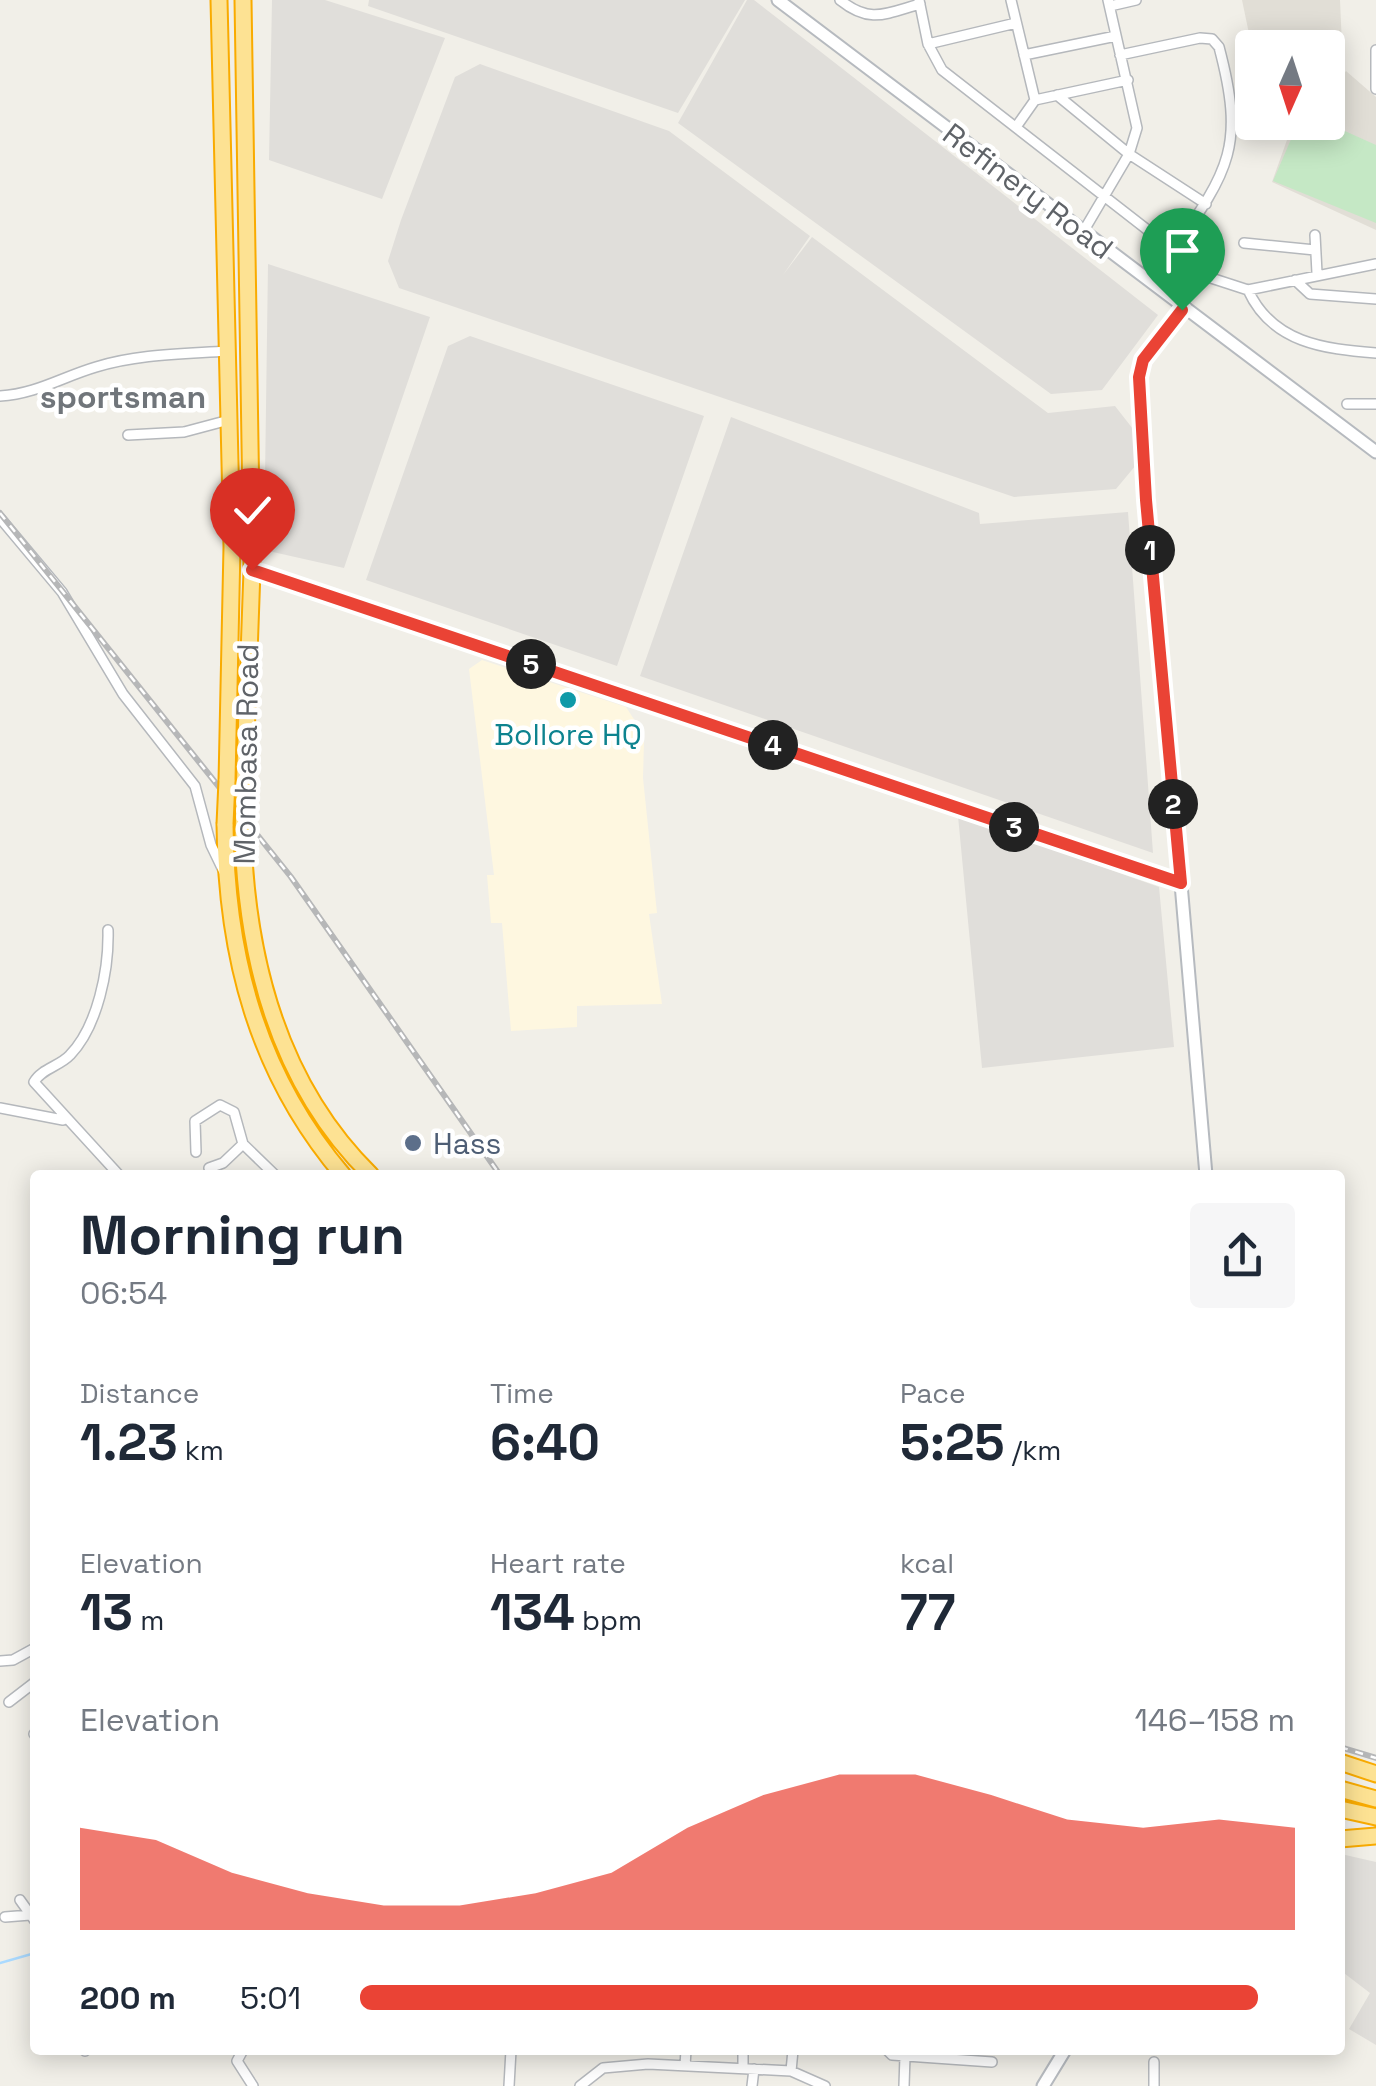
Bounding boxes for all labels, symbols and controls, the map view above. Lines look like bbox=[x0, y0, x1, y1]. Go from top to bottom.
north arrow bbox=[1235, 30, 1345, 140]
map controls bbox=[1235, 30, 1345, 140]
street label: Refinery Road bbox=[935, 114, 1121, 268]
pin bbox=[1140, 208, 1225, 311]
icon: arrive bbox=[1155, 223, 1210, 278]
district label: sportsman bbox=[40, 377, 206, 417]
pin bbox=[210, 468, 295, 571]
icon: check bbox=[225, 483, 280, 538]
pin: 1 bbox=[1125, 525, 1175, 575]
text: 1 bbox=[1144, 532, 1156, 568]
pin: 5 bbox=[506, 639, 556, 689]
street label: Mombasa Road bbox=[225, 643, 267, 865]
text: 5 bbox=[523, 646, 539, 682]
marker: Bollore HQ bbox=[557, 689, 579, 711]
place label: Bollore HQ bbox=[494, 715, 642, 754]
pin: 4 bbox=[748, 720, 798, 770]
text: 4 bbox=[764, 727, 782, 763]
pin: 2 bbox=[1148, 779, 1198, 829]
text: 2 bbox=[1165, 786, 1181, 822]
pin: 3 bbox=[989, 802, 1039, 852]
text: 3 bbox=[1005, 809, 1023, 845]
place label: Hass bbox=[433, 1124, 501, 1163]
marker: Hass bbox=[402, 1132, 424, 1154]
text: Morning run bbox=[80, 1200, 405, 1270]
button: share bbox=[1190, 1203, 1295, 1308]
text: 06:54 bbox=[80, 1273, 167, 1313]
text: Distance bbox=[80, 1375, 199, 1411]
text: Time bbox=[490, 1375, 554, 1411]
text: Pace bbox=[900, 1375, 966, 1411]
text: 1.23 bbox=[80, 1411, 178, 1475]
text: 6:40 bbox=[490, 1411, 600, 1475]
text: 5:25 bbox=[900, 1411, 1005, 1475]
text: km bbox=[178, 1432, 224, 1468]
text: /km bbox=[1005, 1432, 1061, 1468]
text: Elevation bbox=[80, 1545, 203, 1581]
text: Heart rate bbox=[490, 1545, 626, 1581]
text: kcal bbox=[900, 1545, 954, 1581]
text: 13 bbox=[80, 1581, 133, 1645]
text: 134 bbox=[490, 1581, 575, 1645]
text: 77 bbox=[900, 1581, 955, 1645]
text: m bbox=[133, 1602, 164, 1638]
text: bpm bbox=[575, 1602, 642, 1638]
text: Elevation bbox=[80, 1700, 220, 1740]
text: 146–158 m bbox=[1134, 1700, 1295, 1740]
text: 200 m bbox=[80, 1978, 176, 2018]
text: 5:01 bbox=[240, 1978, 301, 2018]

